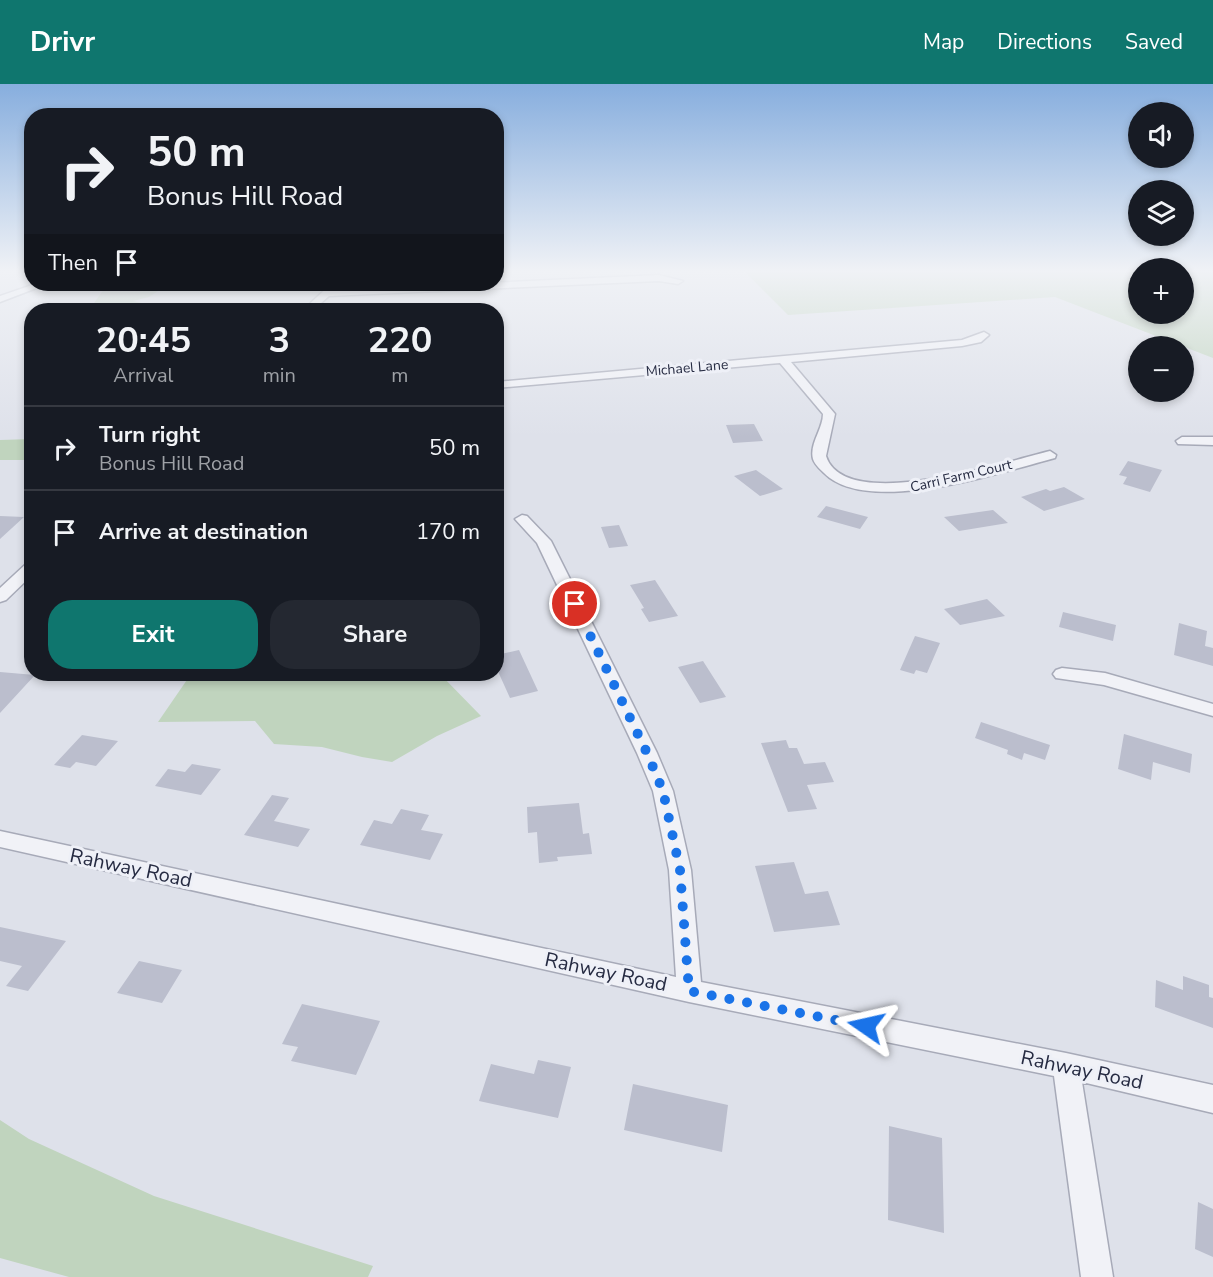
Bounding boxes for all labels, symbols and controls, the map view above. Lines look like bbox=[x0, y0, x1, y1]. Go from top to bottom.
text: Drivr bbox=[30, 23, 95, 61]
text: Map bbox=[923, 28, 964, 56]
text: Directions bbox=[997, 28, 1092, 56]
text: Saved bbox=[1125, 28, 1183, 56]
map controls bbox=[1128, 102, 1194, 402]
button: sound bbox=[1128, 102, 1194, 168]
text: 50 m bbox=[147, 124, 246, 181]
icon: right bbox=[48, 132, 126, 210]
text: Bonus Hill Road bbox=[147, 178, 343, 215]
button: layers bbox=[1128, 180, 1194, 246]
icon: arrive bbox=[110, 246, 143, 279]
text: Then bbox=[48, 248, 98, 278]
button: + bbox=[1128, 258, 1194, 324]
text: 20:45 bbox=[96, 316, 191, 365]
text: 3 bbox=[268, 316, 290, 365]
text: 220 bbox=[367, 316, 432, 365]
button: − bbox=[1128, 336, 1194, 402]
street label: Michael Lane bbox=[645, 355, 729, 381]
text: Arrival bbox=[113, 362, 173, 389]
text: min bbox=[263, 362, 296, 389]
text: m bbox=[391, 362, 408, 389]
text: Turn right bbox=[99, 420, 200, 450]
icon: right bbox=[48, 432, 81, 465]
text: 50 m bbox=[429, 433, 480, 463]
text: Bonus Hill Road bbox=[99, 450, 244, 477]
street label: Carri Farm Court bbox=[908, 455, 1014, 497]
icon: arrive bbox=[48, 516, 81, 549]
text: Arrive at destination bbox=[99, 517, 308, 547]
text: 170 m bbox=[416, 517, 480, 547]
pin bbox=[549, 578, 600, 629]
icon: arrive bbox=[558, 587, 591, 620]
button: Exit bbox=[48, 600, 258, 669]
button: Share bbox=[270, 600, 480, 669]
street label: Rahway Road bbox=[67, 842, 195, 894]
street label: Rahway Road bbox=[542, 946, 670, 998]
position arrow bbox=[834, 994, 898, 1058]
street label: Rahway Road bbox=[1018, 1044, 1146, 1096]

